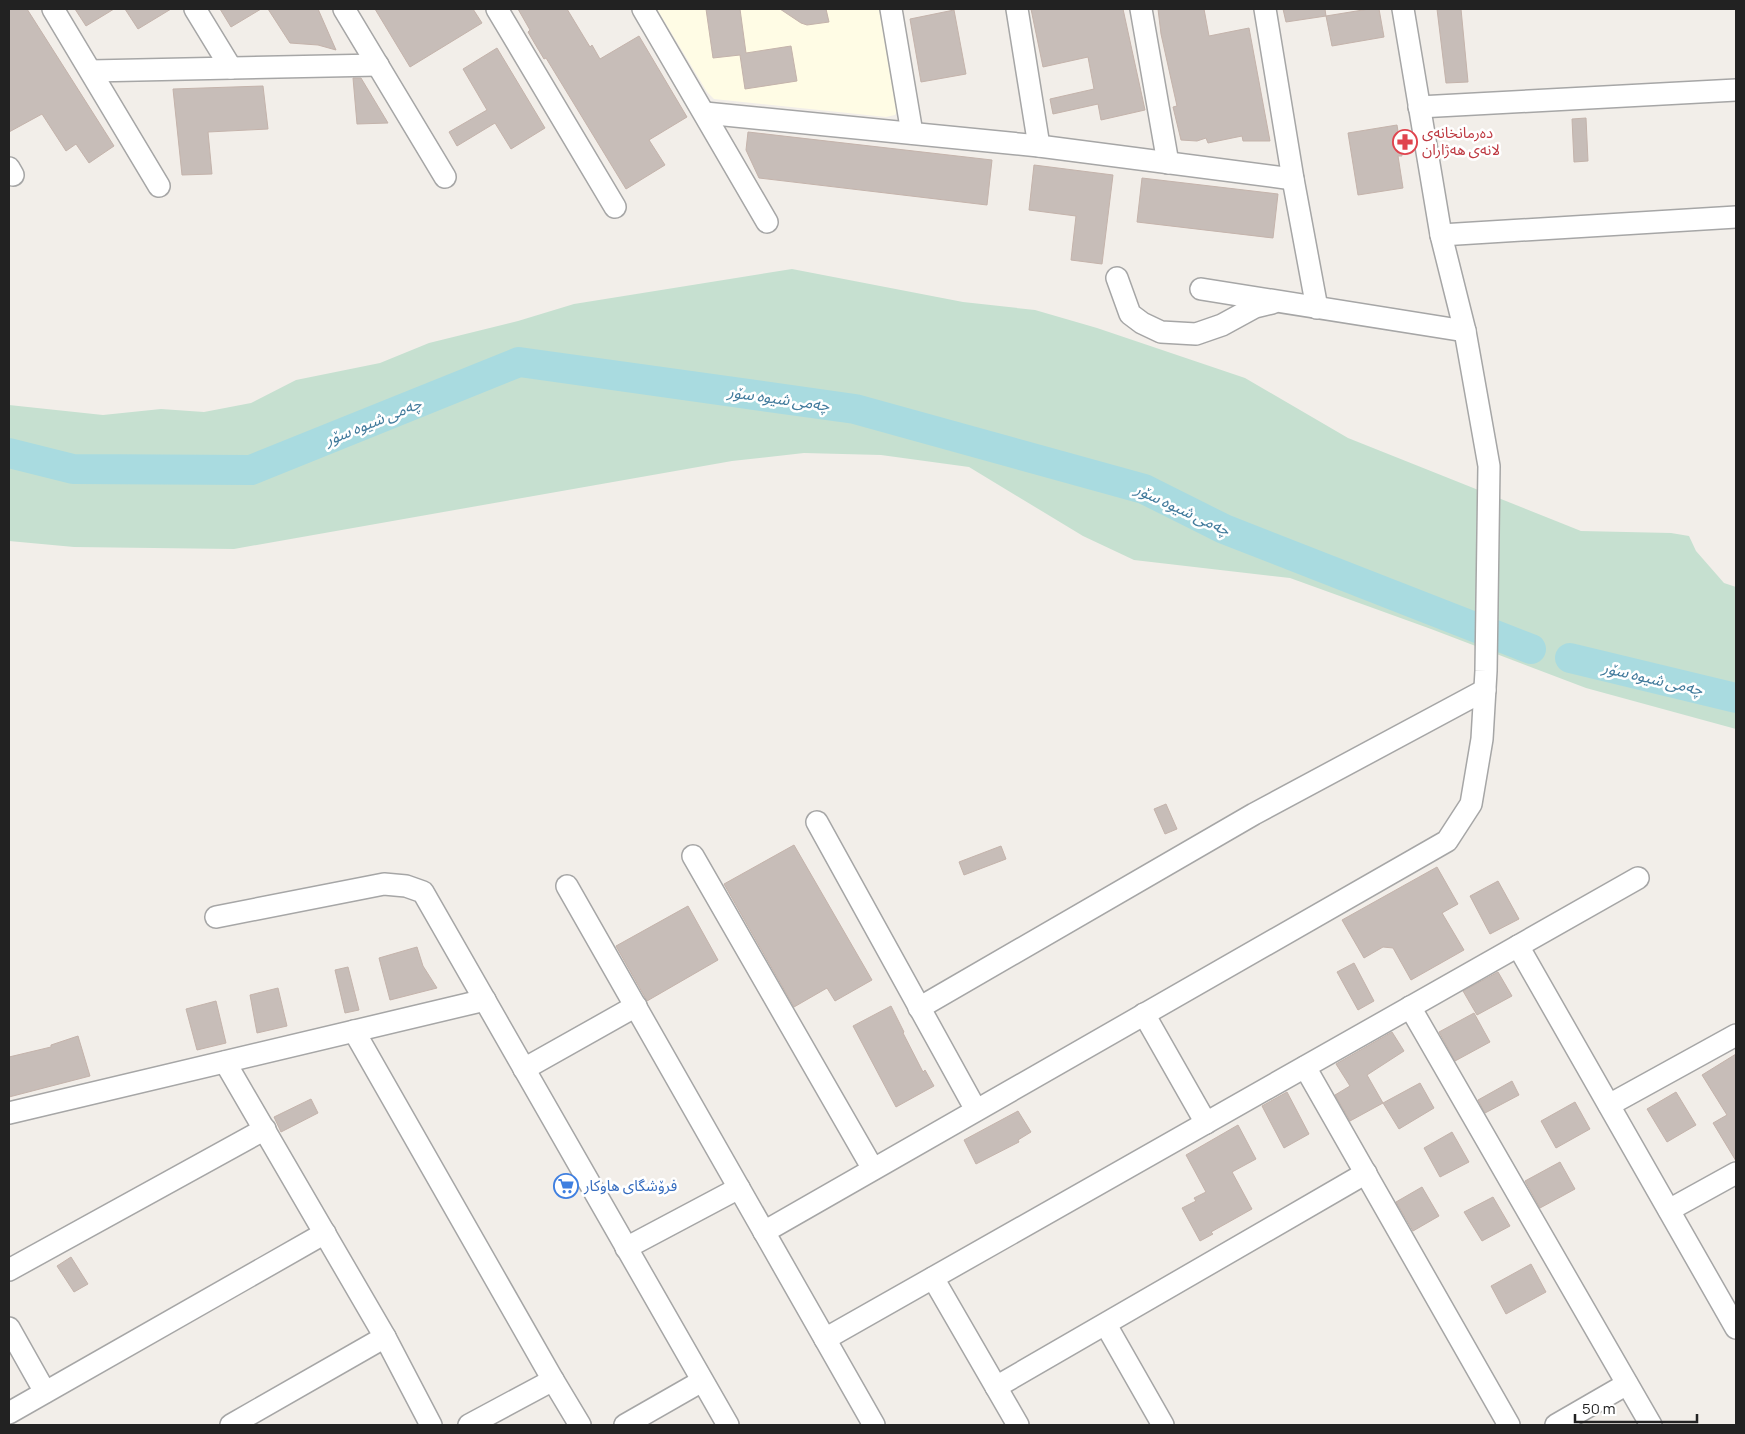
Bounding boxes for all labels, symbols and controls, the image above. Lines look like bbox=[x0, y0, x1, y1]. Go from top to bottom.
place label: دەرمانخانەی لانەی هەژاران bbox=[1422, 122, 1500, 160]
pharmacy icon: دەرمانخانەی لانەی هەژاران bbox=[1392, 129, 1418, 155]
water label: چەمی شیوە سۆر bbox=[725, 380, 832, 416]
water label: چەمی شیوە سۆر bbox=[320, 391, 425, 451]
water label: چەمی شیوە سۆر bbox=[1130, 477, 1235, 541]
water label: چەمی شیوە سۆر bbox=[1599, 655, 1706, 700]
supermarket icon: فرۆشگای ھاوکار bbox=[553, 1173, 579, 1199]
place label: فرۆشگای ھاوکار bbox=[583, 1175, 678, 1196]
scale bar bbox=[1575, 1392, 1698, 1424]
text: 50 m bbox=[1582, 1398, 1616, 1419]

